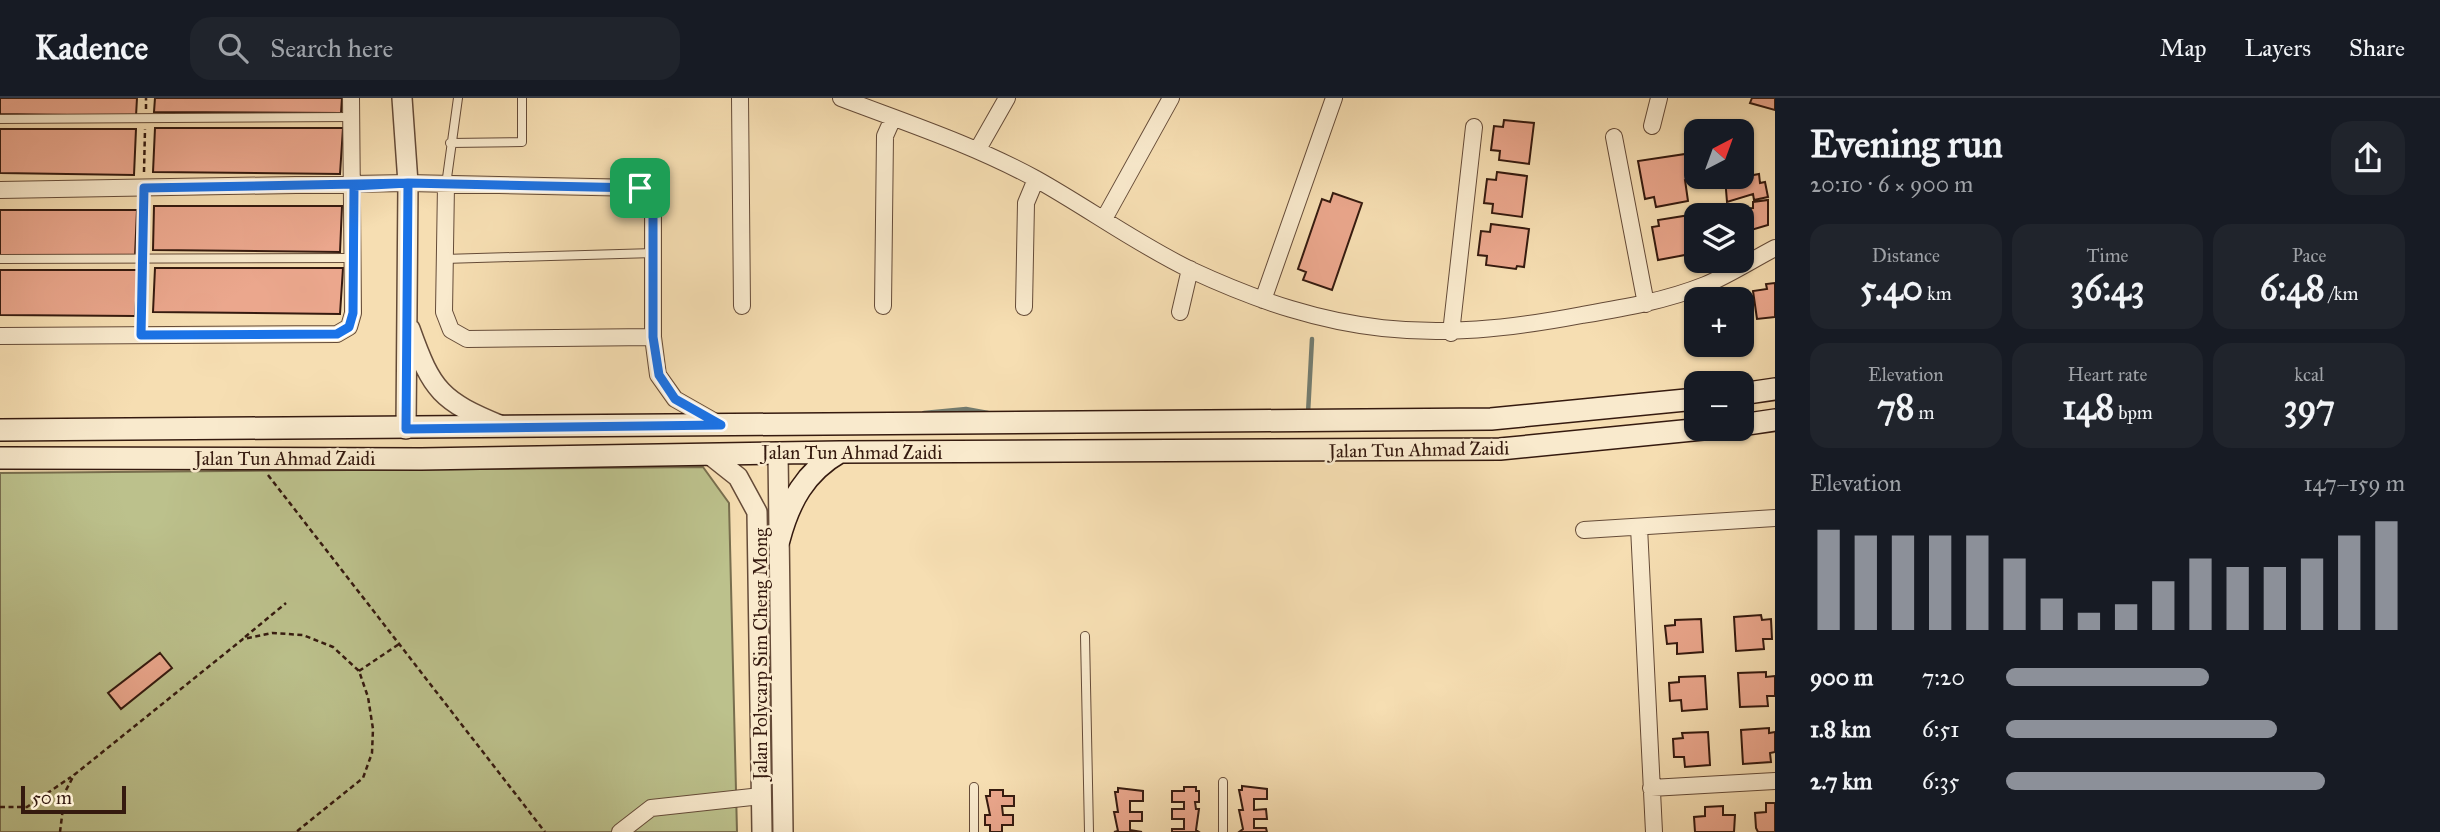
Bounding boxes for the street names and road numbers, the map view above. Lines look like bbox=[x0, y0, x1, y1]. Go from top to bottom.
street label: Jalan Tun Ahmad Zaidi bbox=[1326, 436, 1510, 464]
street label: Jalan Tun Ahmad Zaidi bbox=[760, 441, 942, 465]
street label: Jalan Tun Ahmad Zaidi bbox=[193, 447, 375, 471]
street label: Jalan Polycarp Sim Cheng Mong bbox=[749, 528, 773, 782]

